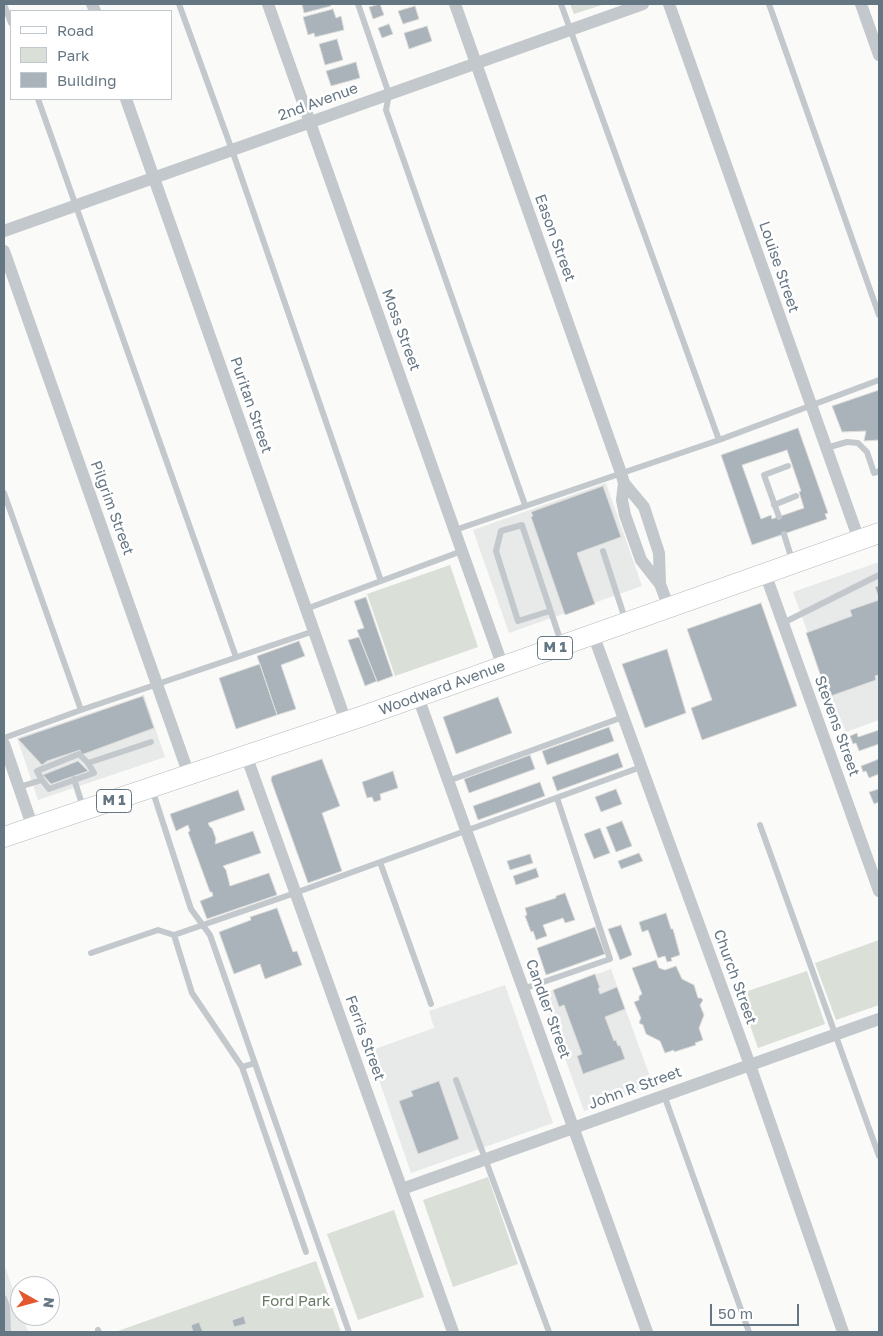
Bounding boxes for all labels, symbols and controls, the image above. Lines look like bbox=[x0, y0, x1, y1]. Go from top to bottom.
legend bbox=[10, 10, 172, 100]
text: Road bbox=[57, 21, 94, 39]
text: Park bbox=[57, 46, 89, 64]
text: Building bbox=[57, 71, 117, 89]
street label: 2nd Avenue bbox=[276, 79, 360, 125]
street label: Eason Street bbox=[531, 192, 579, 284]
street label: Louise Street bbox=[755, 219, 803, 315]
street label: Moss Street bbox=[378, 287, 424, 373]
street label: Puritan Street bbox=[226, 355, 276, 455]
street label: Pilgrim Street bbox=[87, 458, 137, 558]
road number: M 1 bbox=[538, 636, 572, 660]
street label: Woodward Avenue bbox=[376, 657, 508, 719]
street label: Stevens Street bbox=[810, 673, 864, 779]
road number: M 1 bbox=[96, 789, 132, 812]
street label: Church Street bbox=[709, 927, 761, 1027]
street label: Candler Street bbox=[522, 957, 574, 1061]
street label: Ferris Street bbox=[341, 993, 389, 1083]
street label: John R Street bbox=[586, 1063, 684, 1113]
north arrow bbox=[10, 1276, 60, 1326]
park label: Ford Park bbox=[262, 1292, 330, 1310]
scale bar bbox=[713, 1294, 802, 1326]
text: N bbox=[40, 1296, 58, 1309]
text: 50 m bbox=[718, 1304, 753, 1322]

